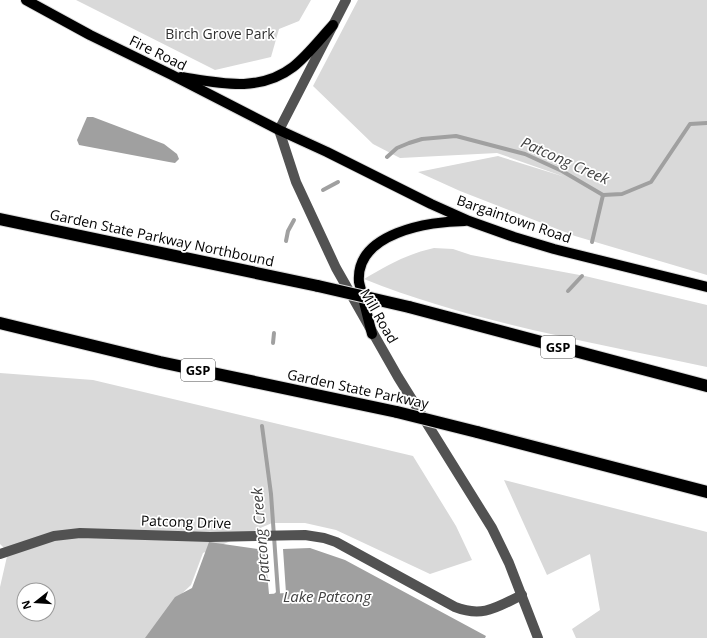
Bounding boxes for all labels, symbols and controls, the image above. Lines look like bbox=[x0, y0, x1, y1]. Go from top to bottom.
park label: Birch Grove Park bbox=[165, 24, 275, 43]
street label: Fire Road bbox=[126, 31, 190, 75]
water label: Patcong Creek bbox=[518, 132, 613, 189]
street label: Bargaintown Road bbox=[454, 190, 574, 247]
street label: Garden State Parkway Northbound bbox=[48, 204, 276, 271]
street label: Mill Road bbox=[356, 285, 403, 347]
road number: GSP bbox=[541, 336, 575, 358]
road number: GSP bbox=[181, 359, 215, 381]
street label: Garden State Parkway bbox=[286, 364, 432, 413]
water label: Patcong Creek bbox=[246, 486, 274, 583]
street label: Patcong Drive bbox=[141, 510, 232, 533]
north arrow bbox=[16, 582, 56, 622]
water label: Lake Patcong bbox=[283, 586, 372, 606]
text: N bbox=[17, 599, 34, 612]

